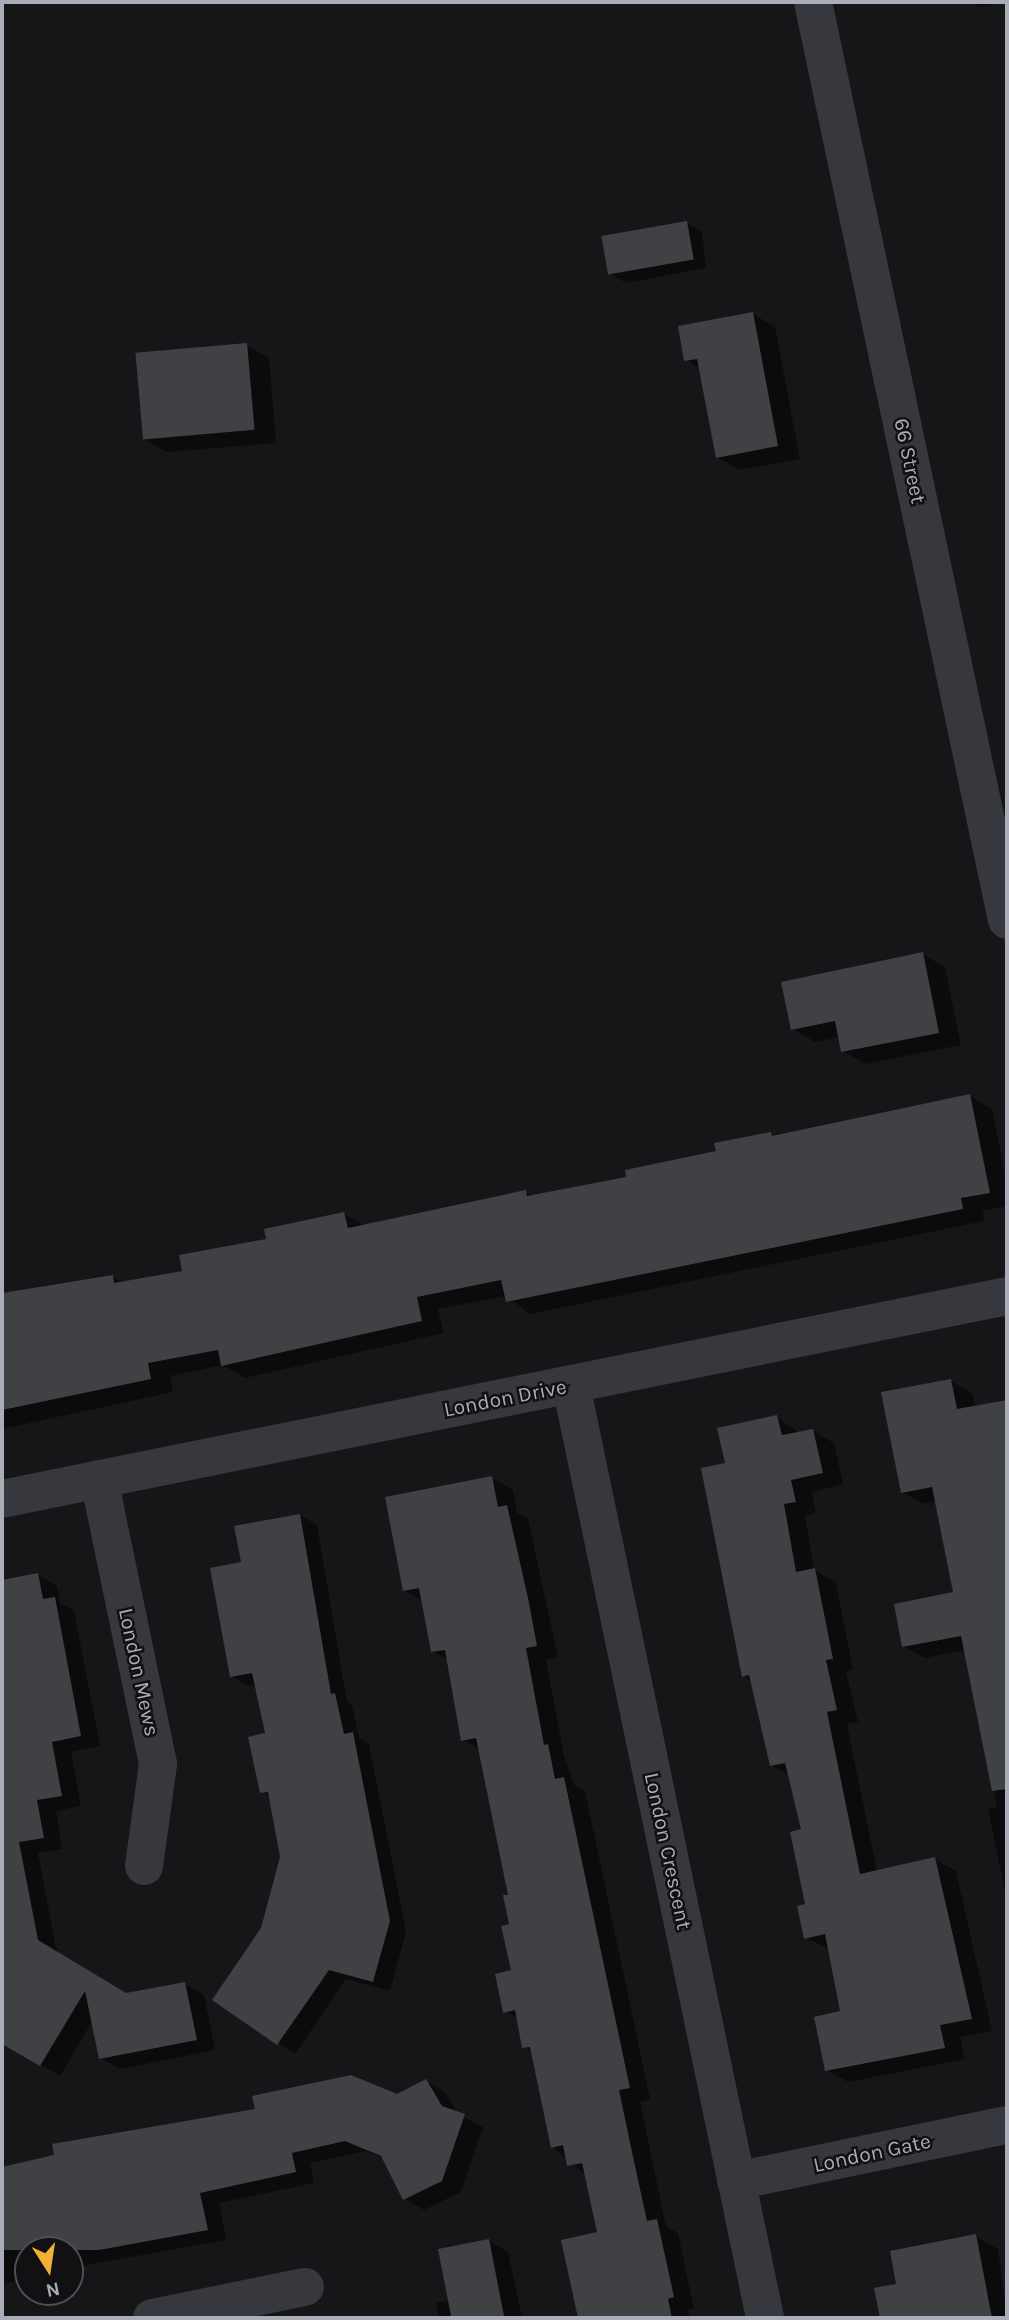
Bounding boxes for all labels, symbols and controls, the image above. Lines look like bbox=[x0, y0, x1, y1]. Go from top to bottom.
street label: 66 Street bbox=[889, 416, 931, 506]
street label: London Drive bbox=[441, 1374, 569, 1422]
street label: London Mews bbox=[113, 1606, 165, 1738]
street label: London Crescent bbox=[639, 1770, 697, 1932]
street label: London Gate bbox=[811, 2128, 933, 2178]
north arrow bbox=[14, 2236, 84, 2306]
text: N bbox=[44, 2277, 62, 2302]

